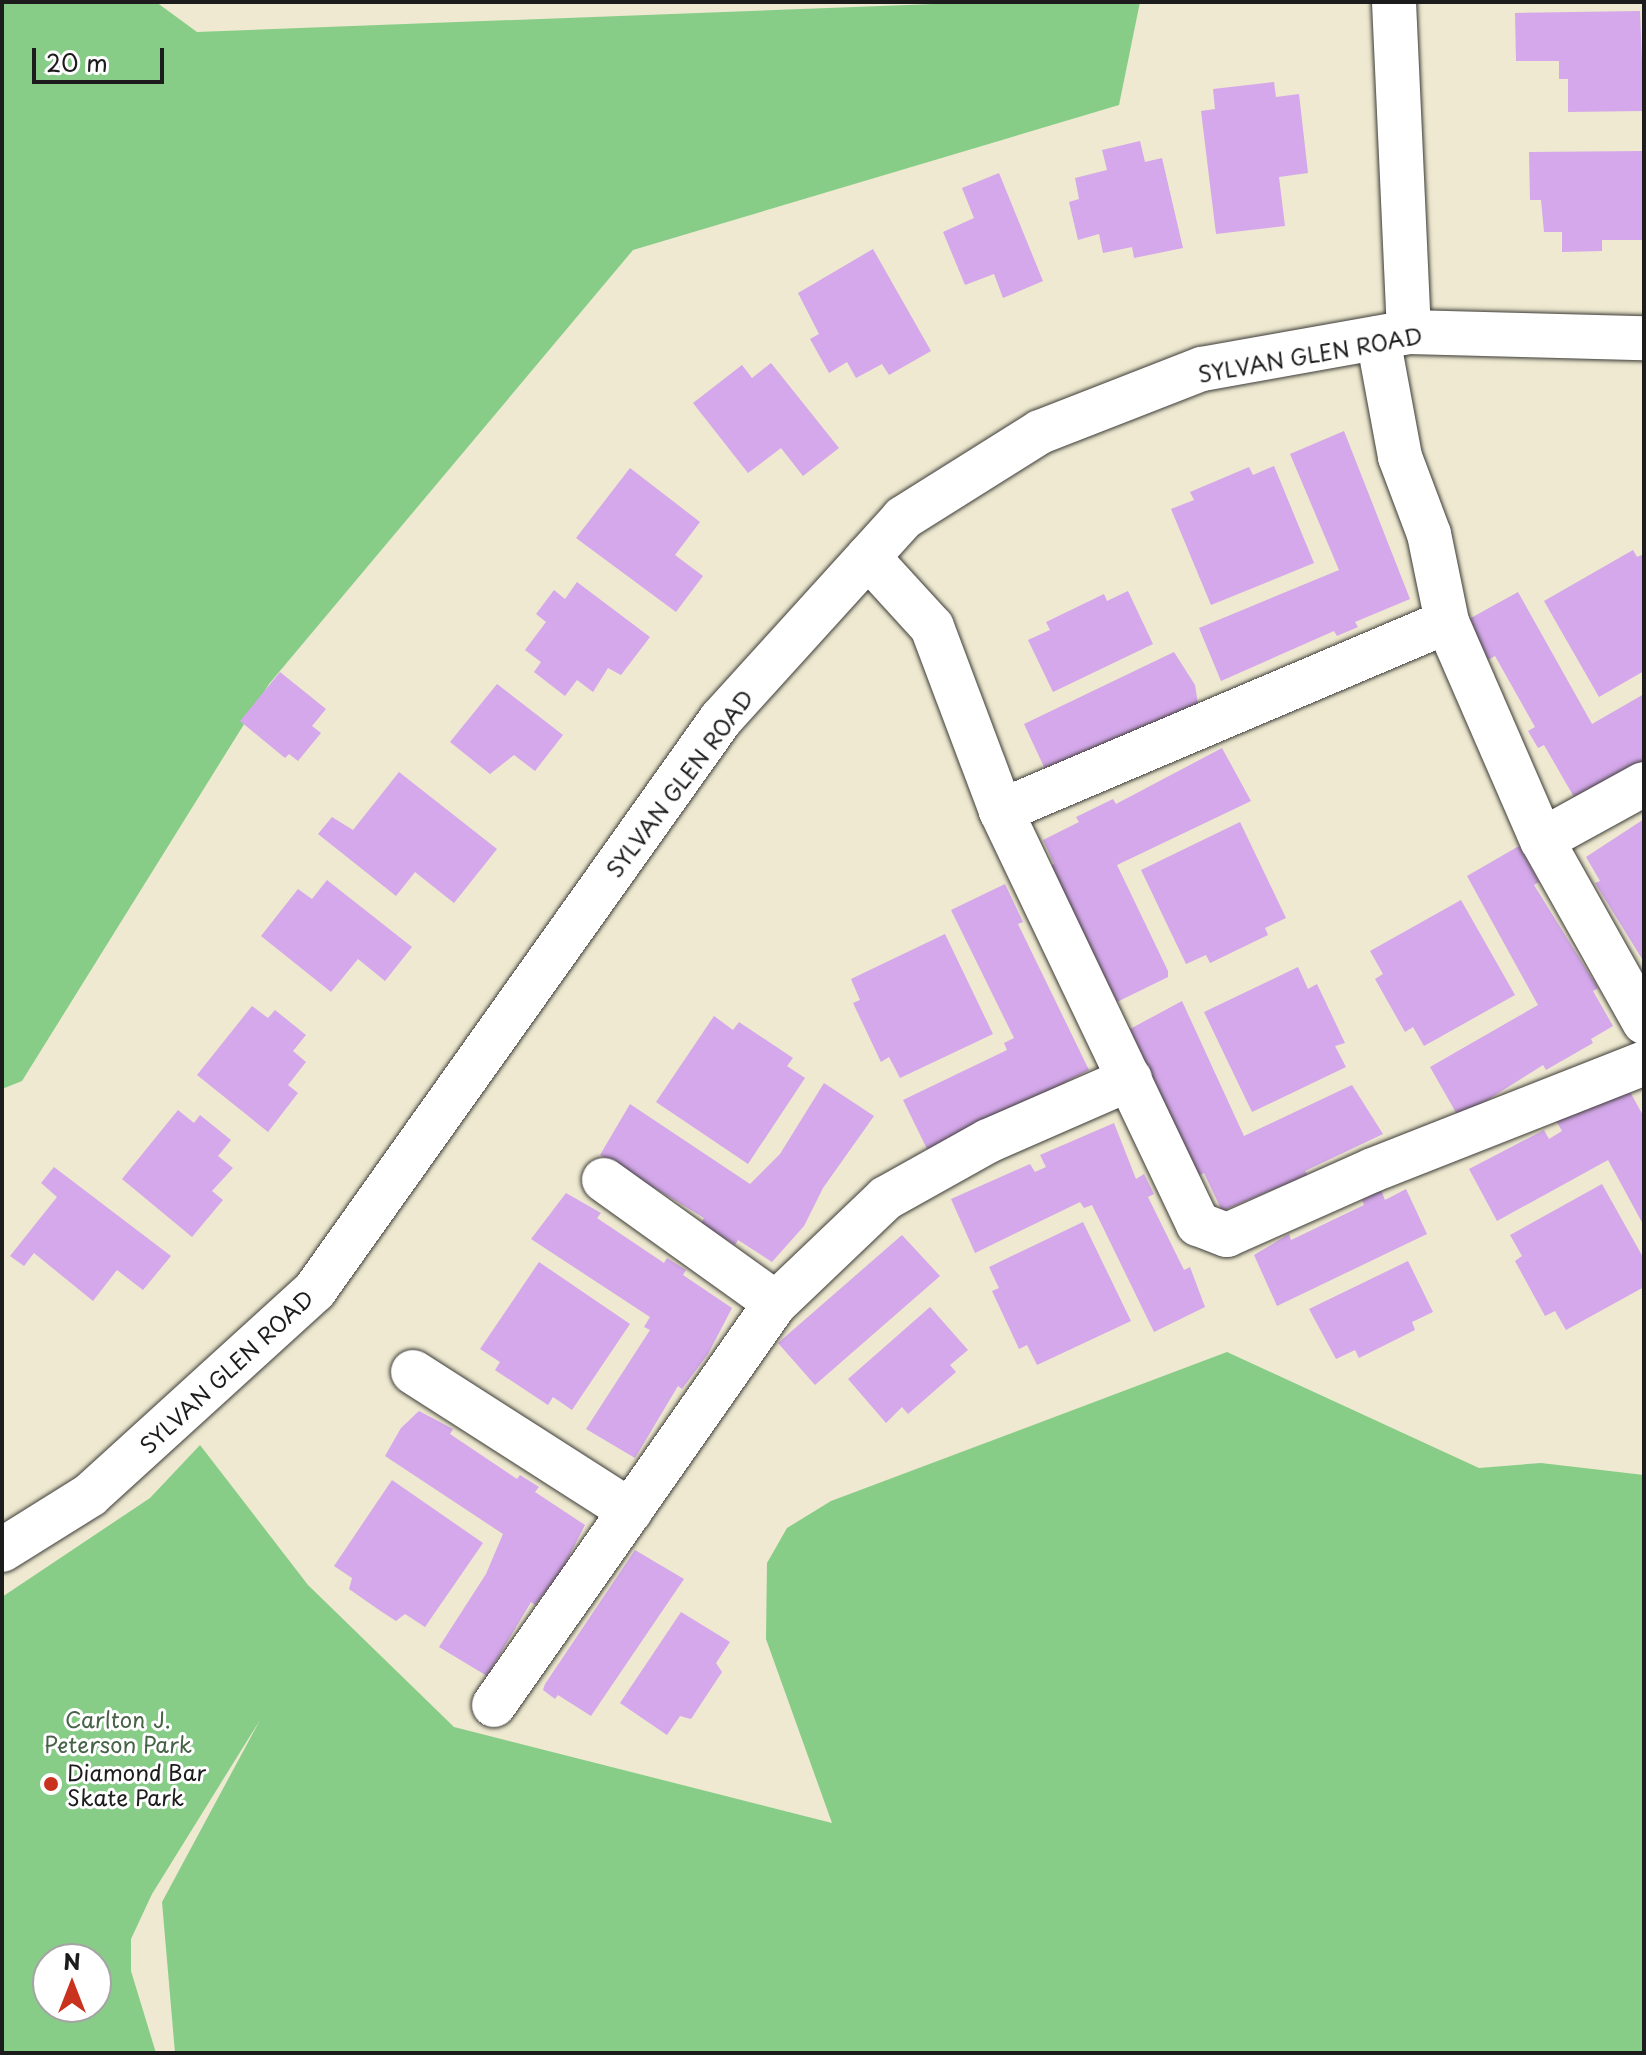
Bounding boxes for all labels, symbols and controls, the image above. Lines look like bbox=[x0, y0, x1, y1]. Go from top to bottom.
scale bar bbox=[36, 32, 168, 82]
text: 20 m bbox=[46, 44, 108, 80]
street label: SYLVAN GLEN ROAD bbox=[1196, 321, 1424, 387]
street label: SYLVAN GLEN ROAD bbox=[600, 684, 758, 882]
street label: SYLVAN GLEN ROAD bbox=[134, 1284, 318, 1458]
park label: Carlton J. Peterson Park bbox=[44, 1705, 192, 1756]
place label: Diamond Bar Skate Park bbox=[67, 1758, 206, 1810]
marker: Diamond Bar Skate Park bbox=[42, 1775, 60, 1793]
north arrow bbox=[32, 1943, 112, 2023]
text: N bbox=[63, 1944, 81, 1977]

